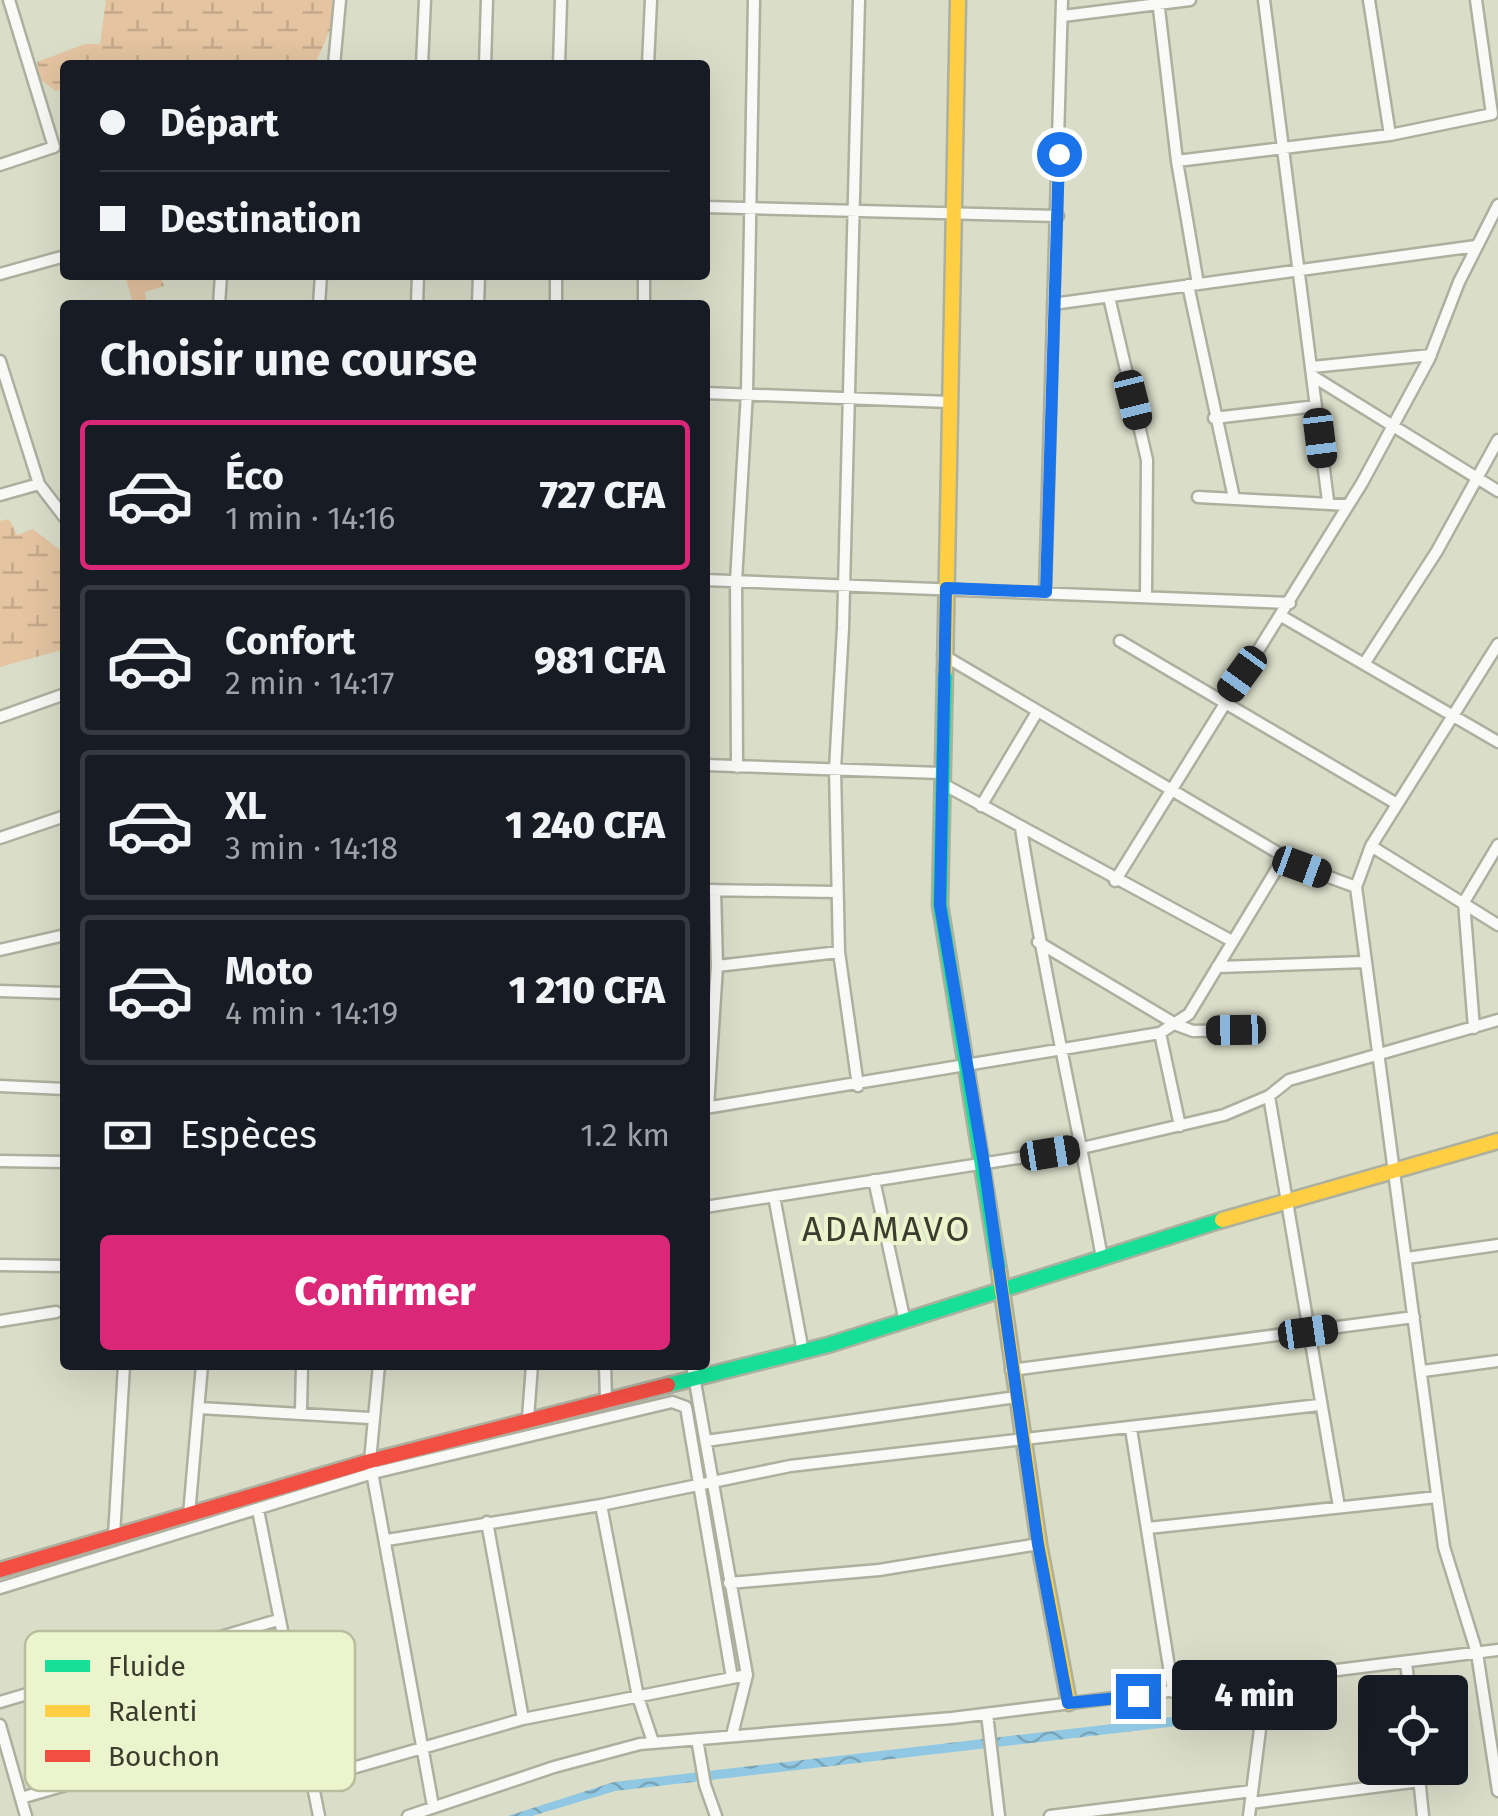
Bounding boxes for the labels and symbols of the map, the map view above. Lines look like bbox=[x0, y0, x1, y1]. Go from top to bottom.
route start bbox=[1037, 132, 1082, 177]
car bbox=[1111, 367, 1155, 433]
car bbox=[1301, 406, 1339, 470]
car bbox=[1212, 641, 1272, 707]
car bbox=[1269, 843, 1335, 891]
car bbox=[1206, 1014, 1266, 1046]
car bbox=[1018, 1133, 1082, 1173]
district label: ADAMAVO bbox=[802, 1208, 972, 1250]
car bbox=[1276, 1313, 1340, 1351]
legend bbox=[25, 1631, 355, 1791]
text: Fluide bbox=[108, 1650, 186, 1683]
callout: 4 min bbox=[1173, 1661, 1338, 1731]
route end bbox=[1116, 1674, 1161, 1719]
text: Ralenti bbox=[108, 1695, 197, 1728]
text: Bouchon bbox=[108, 1740, 220, 1773]

